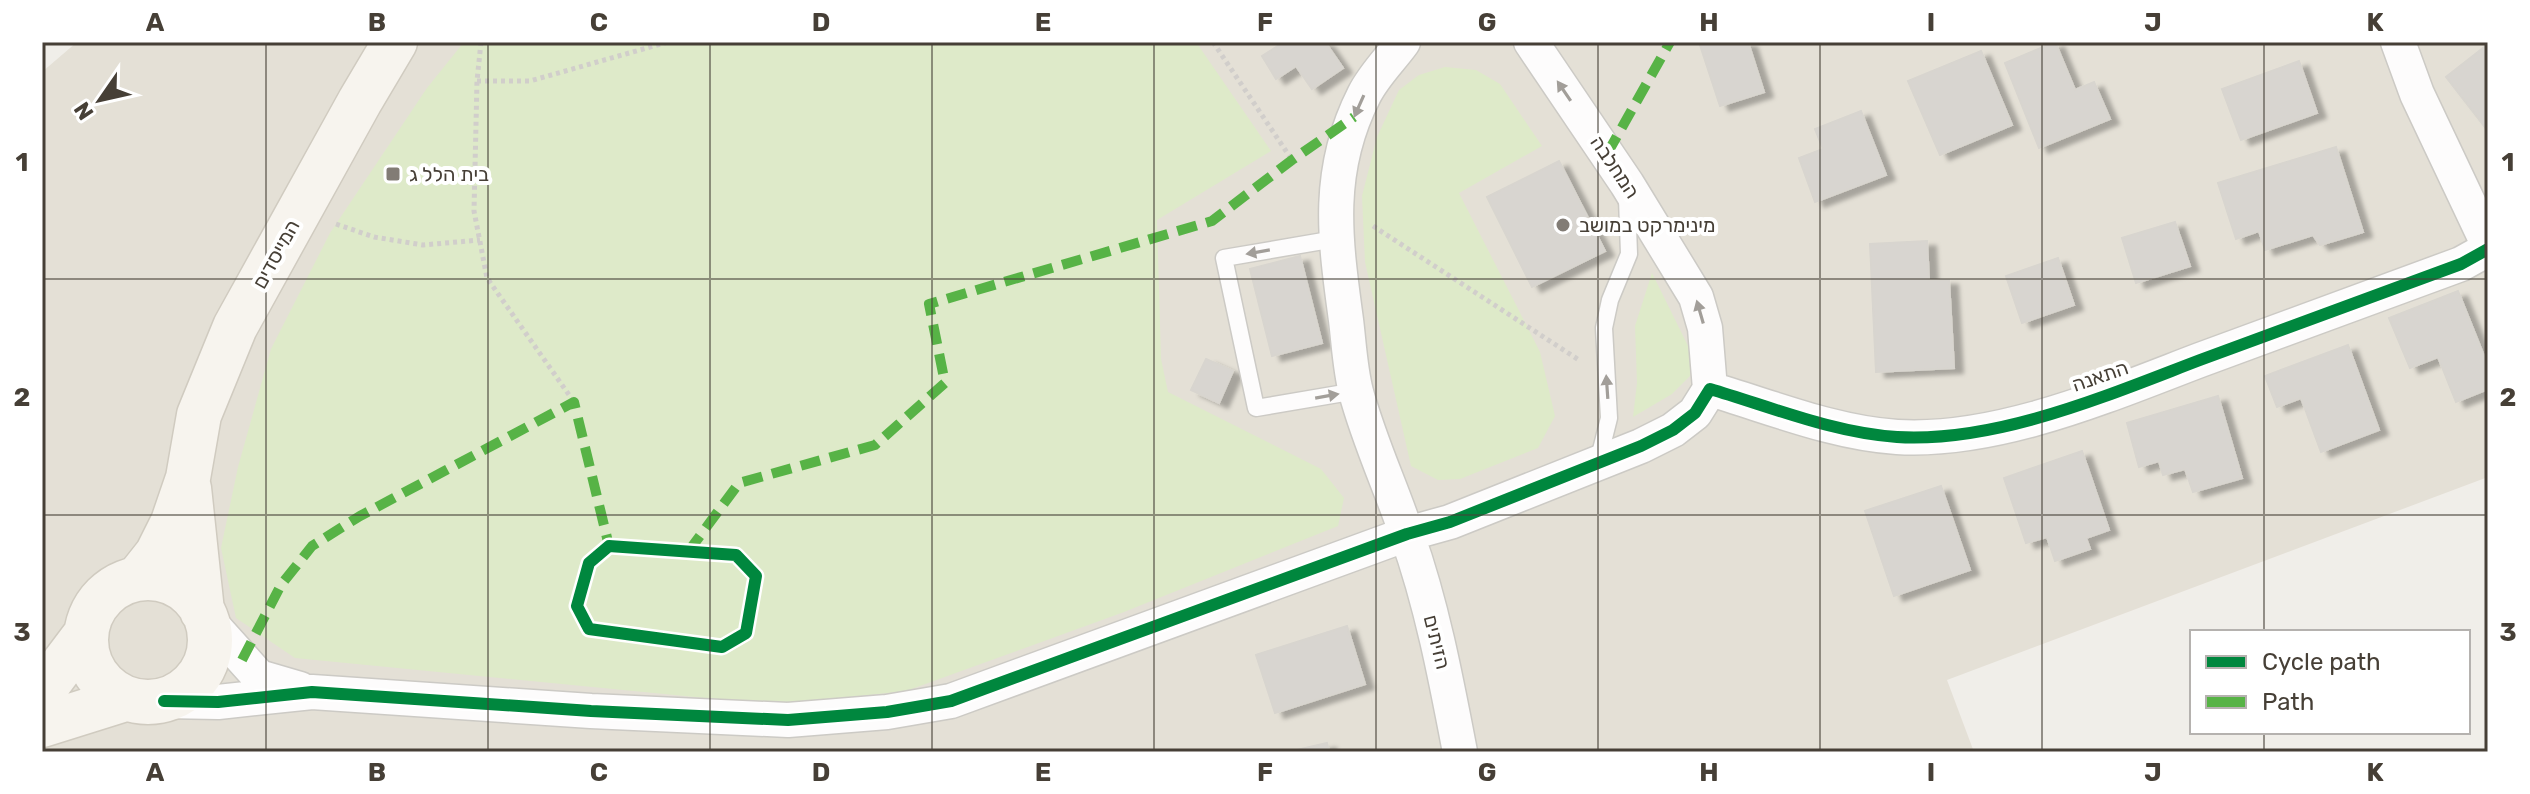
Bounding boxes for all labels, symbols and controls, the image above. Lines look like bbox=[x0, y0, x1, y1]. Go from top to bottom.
text: A bbox=[146, 7, 165, 38]
text: B bbox=[368, 7, 386, 38]
text: C bbox=[590, 7, 608, 38]
text: D bbox=[812, 7, 830, 38]
text: E bbox=[1035, 7, 1051, 38]
text: F bbox=[1257, 7, 1273, 38]
text: G bbox=[1478, 7, 1496, 38]
text: H bbox=[1699, 7, 1719, 38]
text: I bbox=[1927, 7, 1935, 38]
text: J bbox=[2144, 7, 2162, 38]
text: K bbox=[2366, 7, 2384, 38]
north arrow bbox=[60, 60, 140, 140]
one-way arrow bbox=[1557, 81, 1572, 102]
one-way arrow bbox=[1353, 94, 1366, 118]
text: N bbox=[68, 97, 99, 125]
street label: המחלבה bbox=[1585, 131, 1645, 203]
text: 1 bbox=[16, 147, 28, 178]
text: 1 bbox=[2502, 147, 2514, 178]
place label: בית הלל ג bbox=[409, 162, 489, 186]
marker: בית הלל ג bbox=[384, 165, 402, 183]
place label: מינימרקט במושב bbox=[1579, 213, 1715, 237]
street label: המייסדים bbox=[247, 215, 305, 293]
marker: מינימרקט במושב bbox=[1554, 216, 1572, 234]
one-way arrow bbox=[1246, 247, 1271, 259]
one-way arrow bbox=[1693, 299, 1706, 323]
street label: התאנה bbox=[2069, 355, 2131, 397]
one-way arrow bbox=[1600, 374, 1613, 399]
text: 2 bbox=[14, 382, 30, 413]
text: 2 bbox=[2500, 382, 2516, 413]
one-way arrow bbox=[1315, 389, 1340, 401]
street label: הזיתים bbox=[1419, 612, 1455, 672]
text: 3 bbox=[13, 617, 31, 648]
text: 3 bbox=[2499, 617, 2517, 648]
legend bbox=[2190, 630, 2470, 734]
text: Cycle path bbox=[2262, 648, 2381, 676]
text: Path bbox=[2262, 688, 2314, 716]
text: A bbox=[146, 757, 165, 788]
text: B bbox=[368, 757, 386, 788]
text: C bbox=[590, 757, 608, 788]
text: D bbox=[812, 757, 830, 788]
text: E bbox=[1035, 757, 1051, 788]
text: F bbox=[1257, 757, 1273, 788]
text: G bbox=[1478, 757, 1496, 788]
text: H bbox=[1699, 757, 1719, 788]
text: I bbox=[1927, 757, 1935, 788]
text: J bbox=[2144, 757, 2162, 788]
text: K bbox=[2366, 757, 2384, 788]

